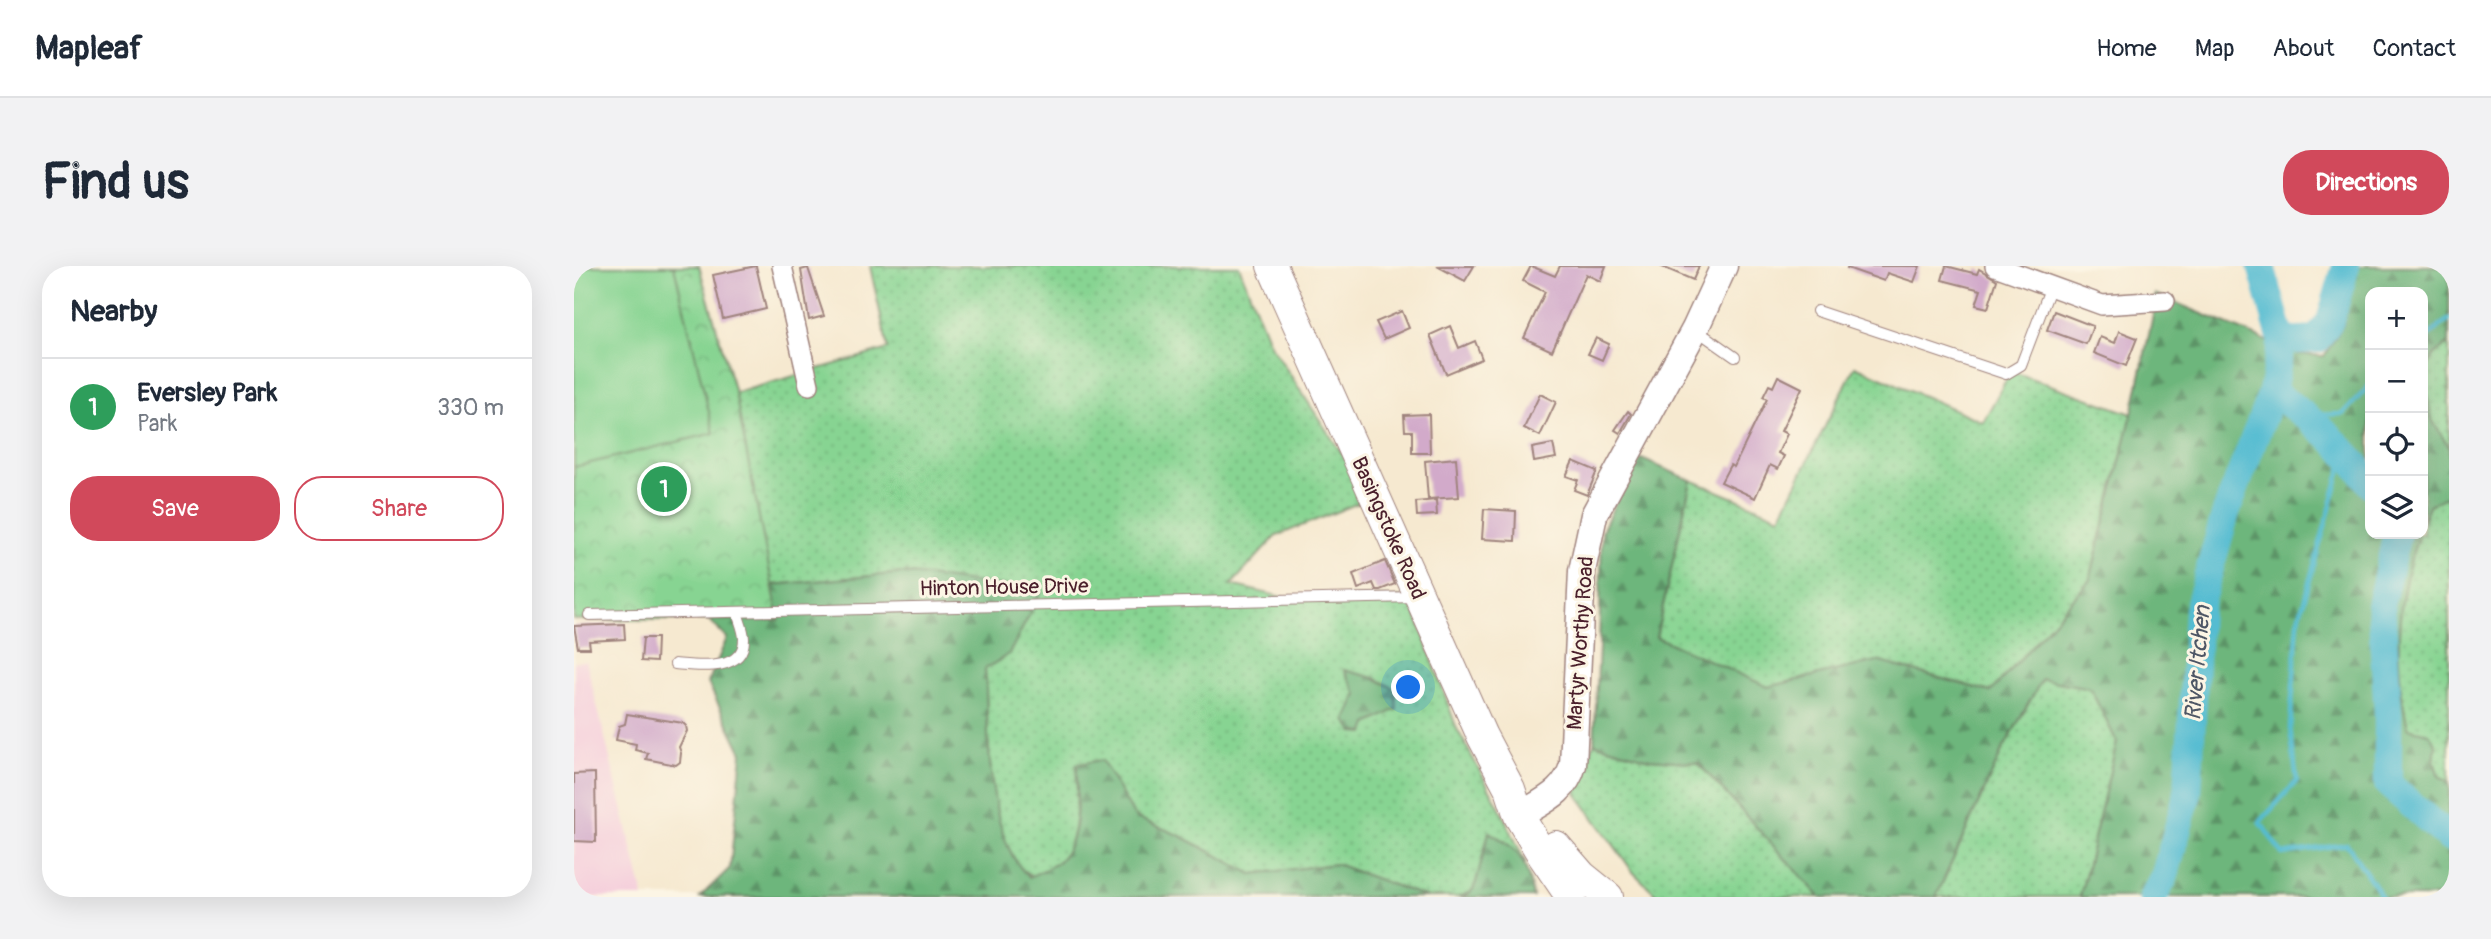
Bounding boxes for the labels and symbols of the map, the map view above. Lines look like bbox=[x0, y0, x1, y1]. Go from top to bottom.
street label: Basingstoke Road bbox=[1345, 453, 1432, 604]
pin: 1 bbox=[641, 463, 687, 515]
street label: Martyr Worthy Road bbox=[1561, 555, 1600, 731]
street label: Hinton House Drive bbox=[919, 573, 1089, 602]
water label: River Itchen bbox=[2178, 603, 2217, 722]
your location bbox=[1391, 670, 1425, 704]

